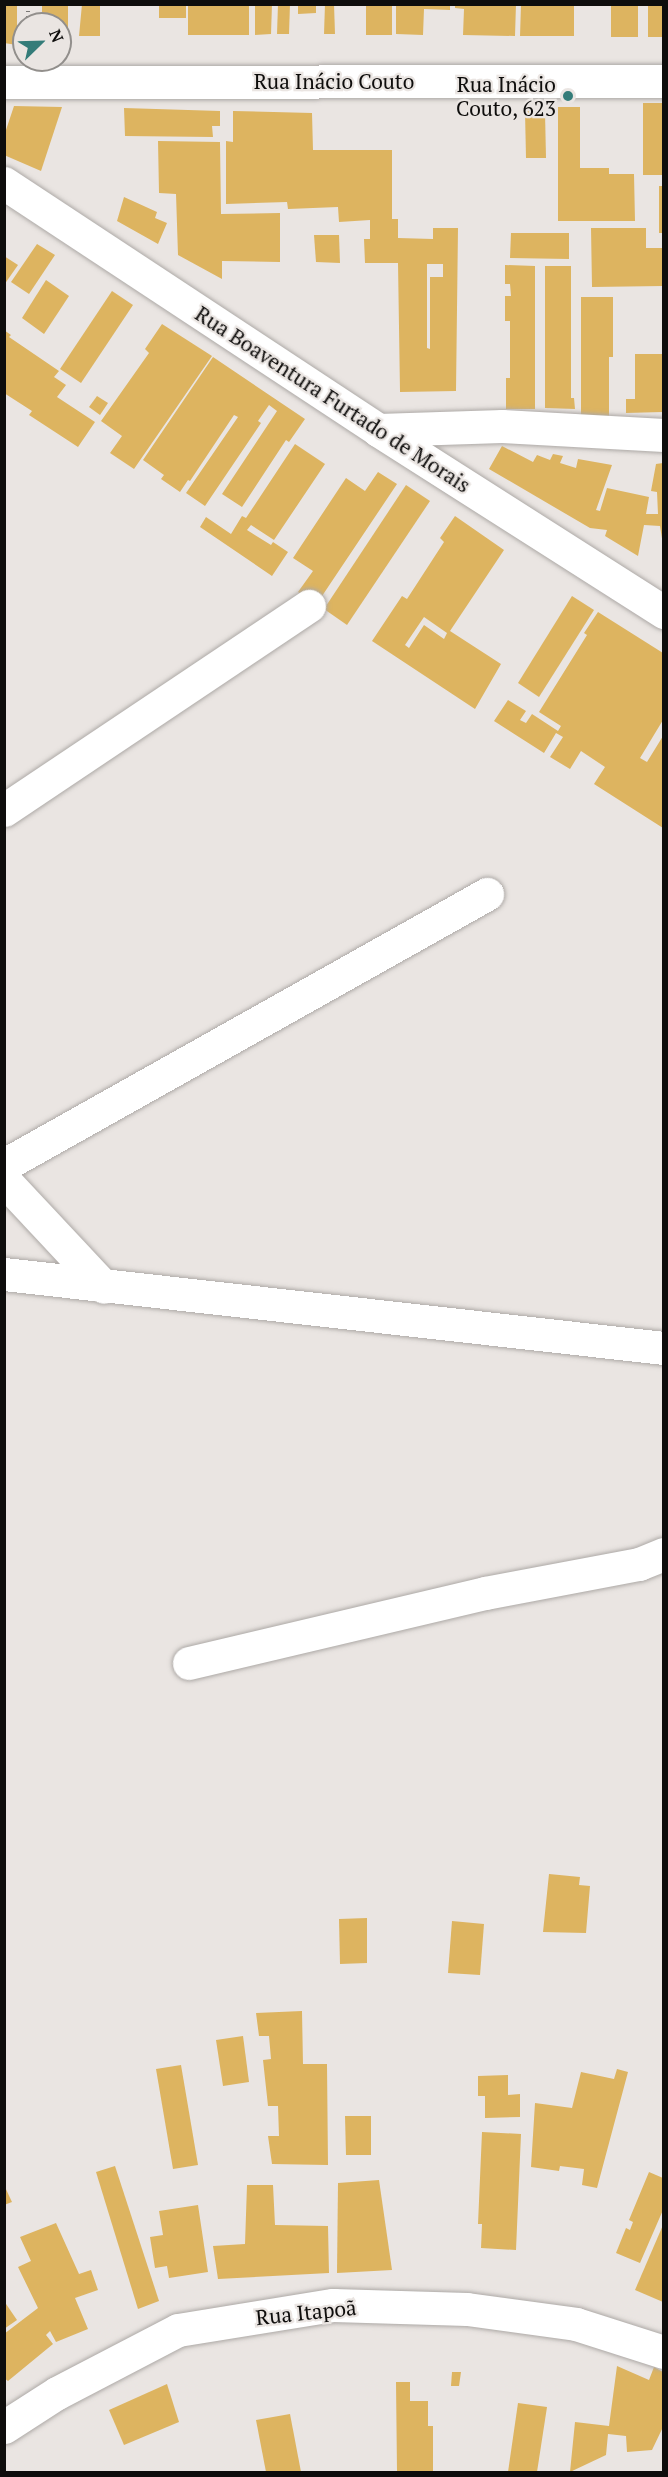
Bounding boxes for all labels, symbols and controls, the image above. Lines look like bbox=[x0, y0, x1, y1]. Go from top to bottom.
north arrow bbox=[12, 12, 72, 72]
text: N bbox=[44, 26, 69, 46]
street label: Rua Inácio Couto bbox=[254, 68, 414, 94]
place label: Rua Inácio Couto, 623 bbox=[455, 71, 556, 121]
marker: Rua Inácio Couto, 623 bbox=[561, 89, 575, 103]
street label: Rua Boaventura Furtado de Morais bbox=[191, 301, 475, 497]
street label: Rua Itapoã bbox=[254, 2294, 358, 2330]

